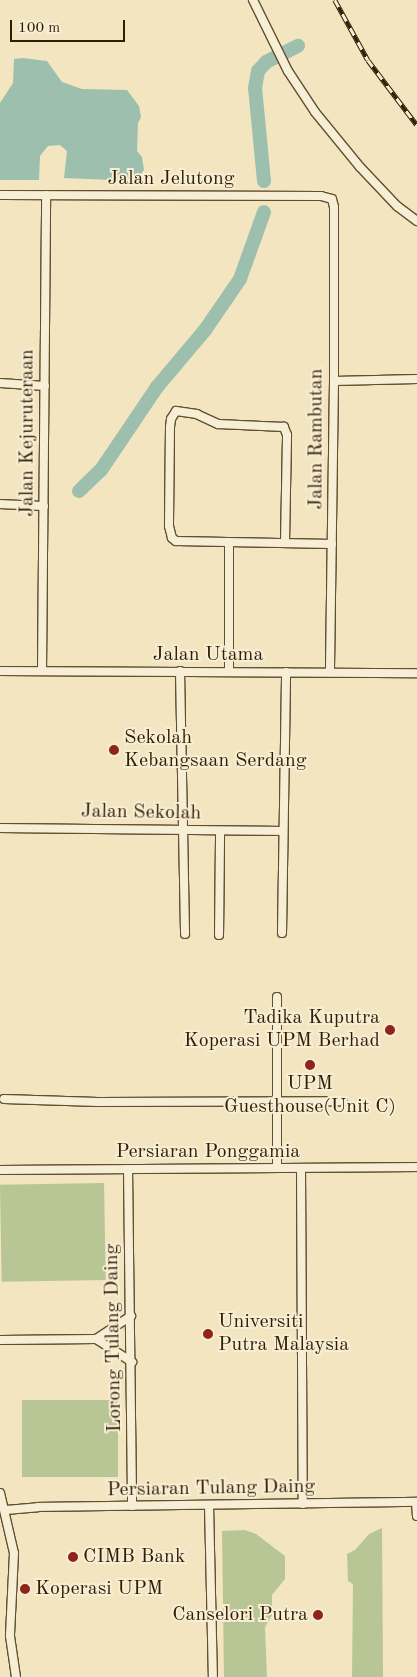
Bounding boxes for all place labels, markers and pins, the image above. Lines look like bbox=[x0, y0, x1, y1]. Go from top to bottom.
place label: Sekolah Kebangsaan Serdang bbox=[124, 726, 307, 773]
marker: Sekolah Kebangsaan Serdang bbox=[108, 744, 120, 756]
place label: Tadika Kuputra Koperasi UPM Berhad bbox=[184, 1006, 380, 1053]
marker: Tadika Kuputra Koperasi UPM Berhad bbox=[384, 1024, 396, 1036]
marker: UPM Guesthouse(Unit C) bbox=[304, 1059, 316, 1071]
place label: UPM Guesthouse(Unit C) bbox=[224, 1073, 396, 1120]
place label: Universiti Putra Malaysia bbox=[218, 1310, 349, 1357]
marker: Universiti Putra Malaysia bbox=[202, 1328, 214, 1340]
place label: CIMB Bank bbox=[83, 1545, 185, 1569]
marker: CIMB Bank bbox=[67, 1551, 79, 1563]
place label: Koperasi UPM bbox=[35, 1577, 163, 1601]
marker: Koperasi UPM bbox=[19, 1583, 31, 1595]
place label: Canselori Putra bbox=[172, 1603, 308, 1627]
marker: Canselori Putra bbox=[312, 1609, 324, 1621]

